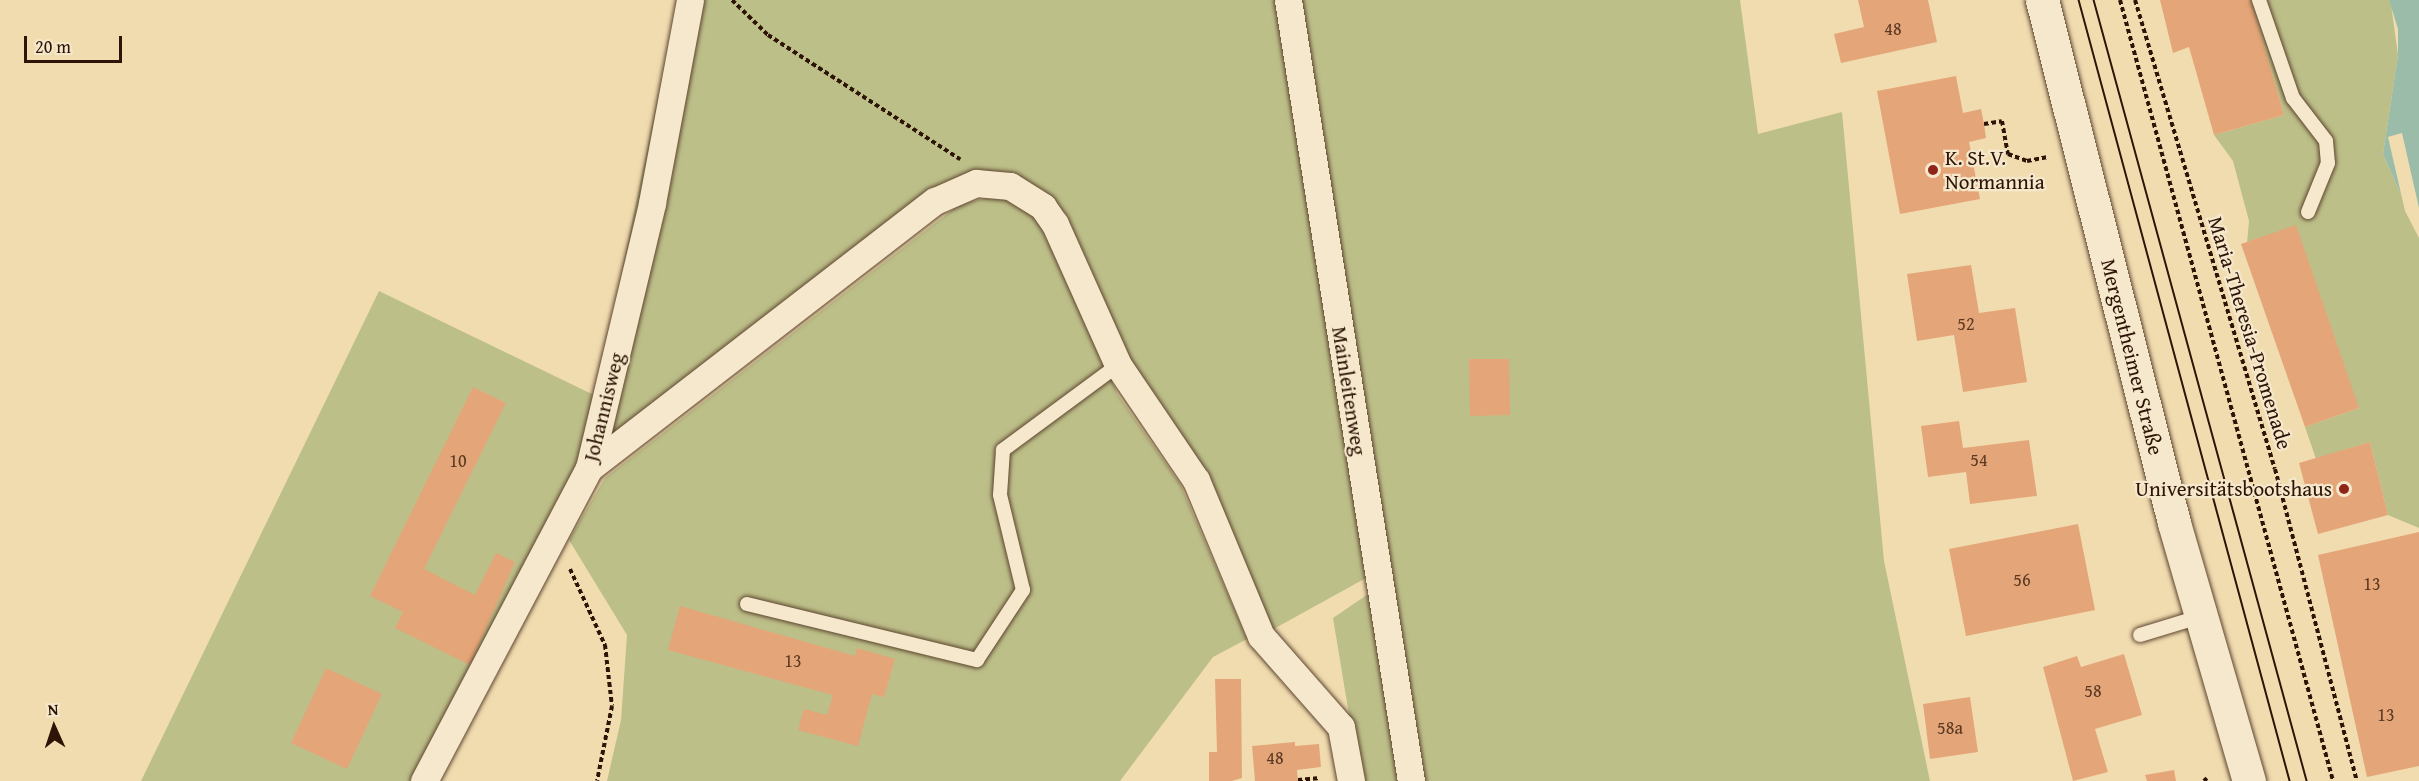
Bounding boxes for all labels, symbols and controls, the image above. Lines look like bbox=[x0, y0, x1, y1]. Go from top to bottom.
house number: 48 bbox=[1884, 18, 1902, 40]
scale bar bbox=[27, 24, 124, 62]
text: 20 m bbox=[35, 33, 71, 60]
place label: K. St.V. Normannia bbox=[1945, 145, 2045, 195]
marker: K. St.V. Normannia bbox=[1926, 163, 1940, 177]
street label: Maria-Theresia-Promenade bbox=[2203, 214, 2297, 452]
street label: Mergentheimer Straße bbox=[2095, 256, 2169, 458]
house number: 52 bbox=[1957, 313, 1975, 335]
street label: Mainleitenweg bbox=[1326, 325, 1372, 457]
street label: Johannisweg bbox=[578, 350, 630, 464]
house number: 54 bbox=[1970, 449, 1988, 471]
house number: 10 bbox=[449, 450, 467, 472]
place label: Universitätsbootshaus bbox=[2135, 476, 2332, 502]
marker: Universitätsbootshaus bbox=[2337, 482, 2351, 496]
house number: 56 bbox=[2013, 569, 2031, 591]
house number: 13 bbox=[2363, 573, 2381, 595]
house number: 13 bbox=[784, 650, 802, 672]
house number: 58 bbox=[2084, 680, 2102, 702]
north arrow bbox=[24, 697, 84, 757]
text: N bbox=[47, 697, 59, 721]
house number: 13 bbox=[2377, 704, 2395, 726]
house number: 58a bbox=[1937, 717, 1963, 739]
house number: 48 bbox=[1266, 747, 1284, 769]

